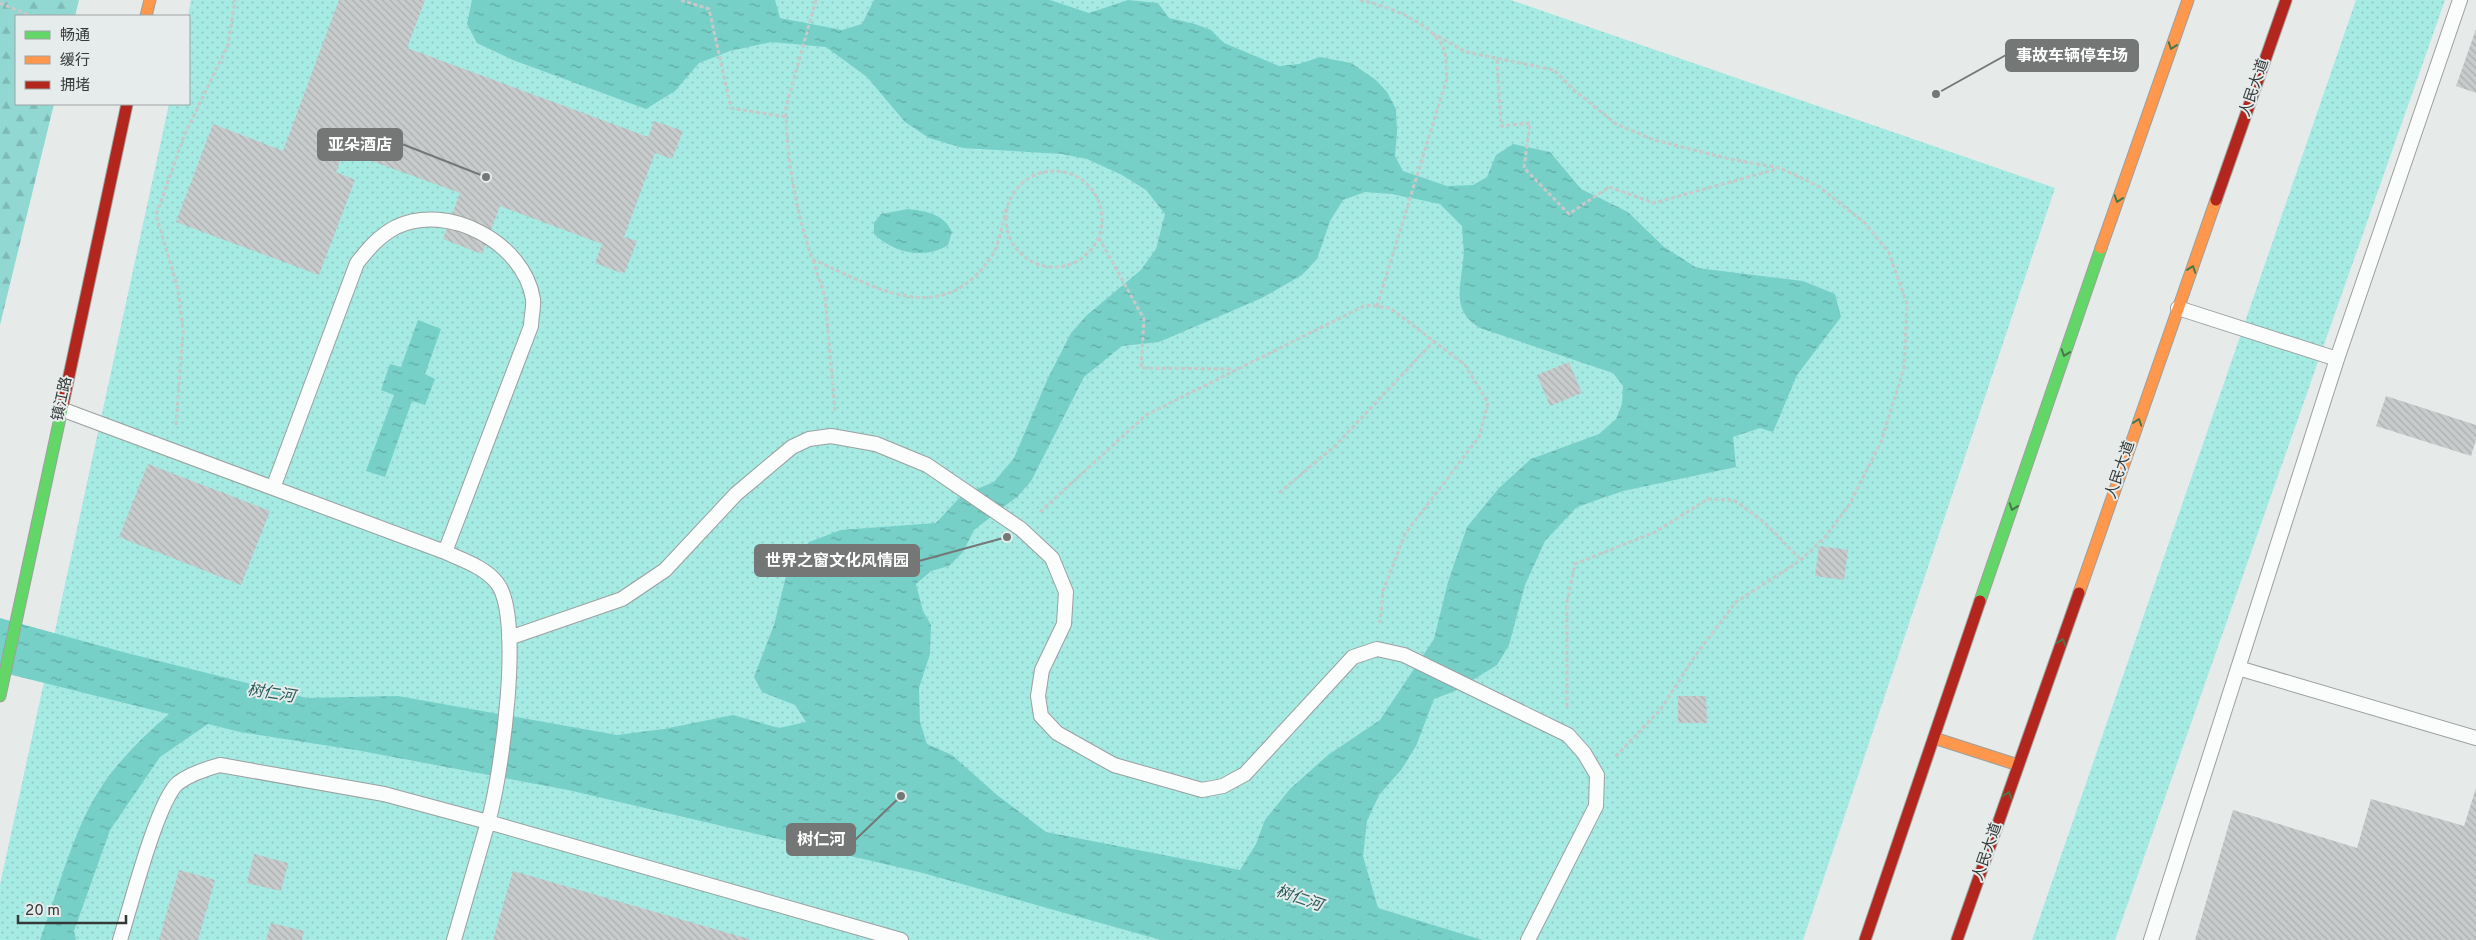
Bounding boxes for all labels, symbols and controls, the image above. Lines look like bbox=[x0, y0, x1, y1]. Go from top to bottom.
legend bbox=[15, 15, 190, 105]
text: 畅通 bbox=[60, 27, 90, 46]
callout: 事故车辆停车场 bbox=[2006, 40, 2138, 71]
one-way arrow bbox=[2168, 41, 2178, 50]
text: 事故车辆停车场 bbox=[2016, 47, 2128, 67]
text: 缓行 bbox=[60, 52, 90, 71]
street label: 人民大道 bbox=[2236, 57, 2274, 119]
text: 拥堵 bbox=[60, 77, 90, 96]
callout: 亚朵酒店 bbox=[318, 129, 402, 160]
text: 亚朵酒店 bbox=[328, 136, 392, 156]
one-way arrow bbox=[2113, 194, 2123, 203]
one-way arrow bbox=[2186, 265, 2196, 273]
one-way arrow bbox=[2061, 348, 2071, 357]
street label: 镇江路 bbox=[49, 375, 77, 423]
one-way arrow bbox=[2132, 418, 2142, 427]
street label: 人民大道 bbox=[2102, 439, 2140, 501]
one-way arrow bbox=[2008, 502, 2018, 510]
callout: 世界之窗文化风情园 bbox=[755, 545, 919, 576]
text: 世界之窗文化风情园 bbox=[765, 551, 909, 572]
one-way arrow bbox=[2056, 638, 2066, 646]
water label: 树仁河 bbox=[246, 680, 299, 708]
one-way arrow bbox=[2002, 791, 2012, 800]
street label: 人民大道 bbox=[1969, 821, 2007, 883]
callout: 树仁河 bbox=[787, 824, 855, 855]
text: 树仁河 bbox=[797, 830, 845, 851]
water label: 树仁河 bbox=[1273, 882, 1328, 917]
scale bar bbox=[18, 892, 125, 924]
text: 20 m bbox=[25, 902, 60, 921]

